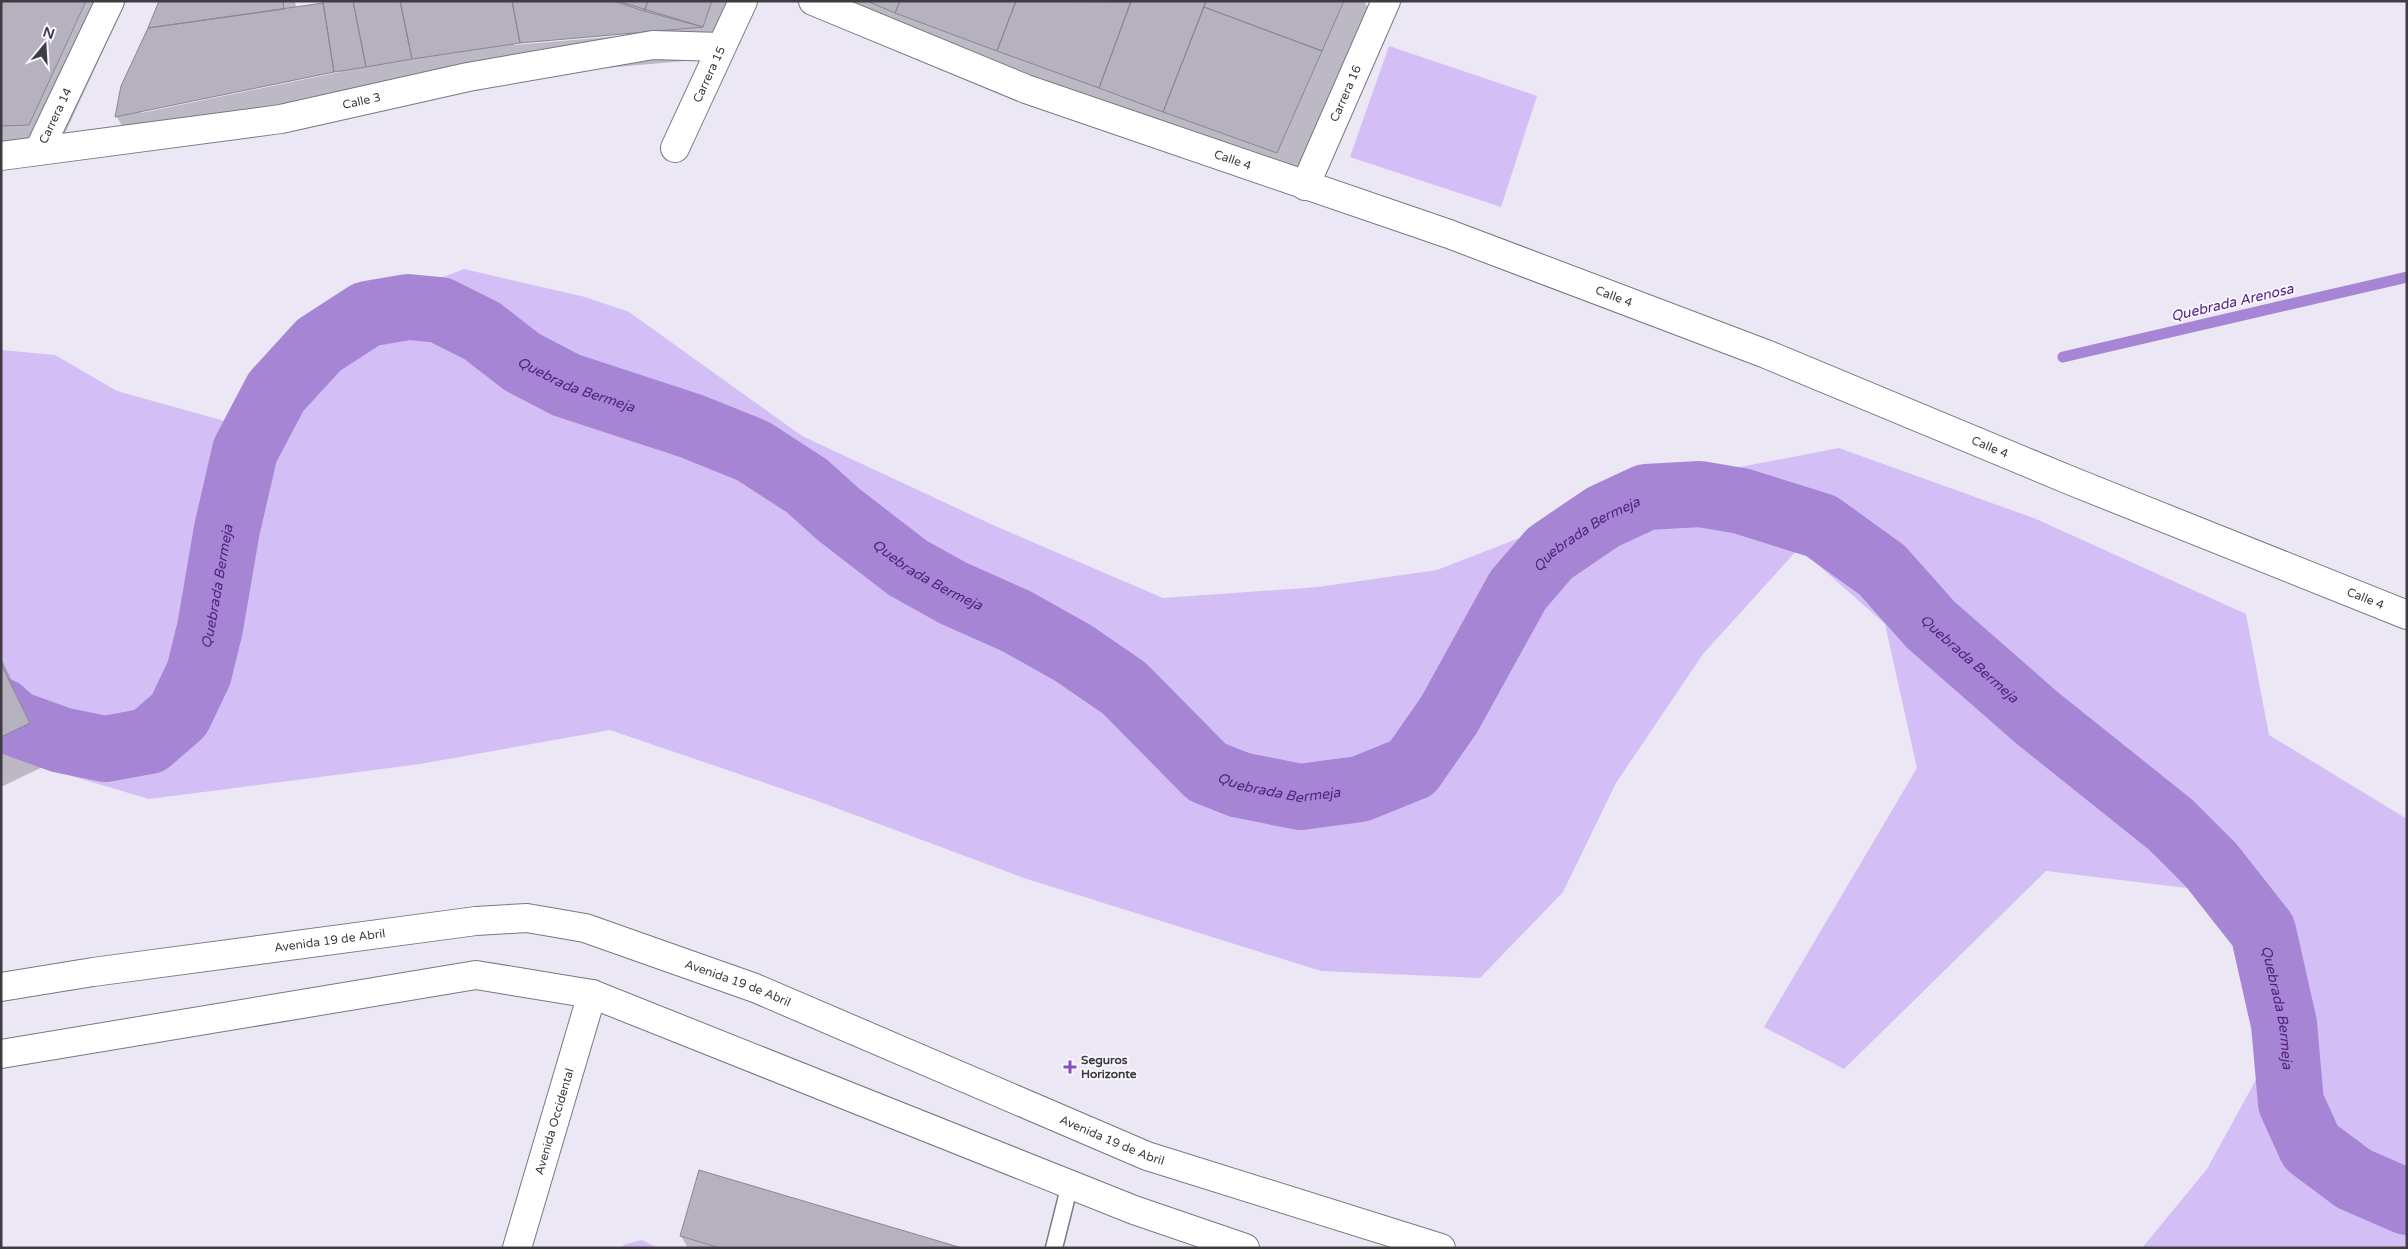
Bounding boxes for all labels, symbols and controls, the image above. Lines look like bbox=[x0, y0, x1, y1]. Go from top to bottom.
north arrow bbox=[20, 20, 70, 70]
text: N bbox=[41, 23, 57, 43]
street label: Carrera 15 bbox=[690, 44, 728, 105]
street label: Carrera 16 bbox=[1327, 63, 1364, 124]
street label: Carrera 14 bbox=[36, 85, 75, 146]
street label: Calle 3 bbox=[341, 90, 382, 112]
street label: Calle 4 bbox=[1212, 147, 1254, 173]
water label: Quebrada Arenosa bbox=[2169, 280, 2296, 325]
street label: Calle 4 bbox=[1593, 283, 1635, 310]
water label: Quebrada Bermeja bbox=[514, 353, 638, 416]
street label: Calle 4 bbox=[1969, 433, 2011, 461]
water label: Quebrada Bermeja bbox=[1530, 493, 1644, 575]
water label: Quebrada Bermeja bbox=[197, 522, 237, 650]
water label: Quebrada Bermeja bbox=[869, 536, 986, 614]
street label: Calle 4 bbox=[2345, 585, 2386, 612]
water label: Quebrada Bermeja bbox=[1917, 611, 2023, 707]
water label: Quebrada Bermeja bbox=[1215, 769, 1343, 807]
street label: Avenida 19 de Abril bbox=[273, 926, 386, 955]
water label: Quebrada Bermeja bbox=[2258, 944, 2296, 1071]
street label: Avenida 19 de Abril bbox=[683, 957, 793, 1010]
place label: Seguros Horizonte bbox=[1081, 1053, 1137, 1081]
marker: Seguros Horizonte bbox=[1063, 1060, 1077, 1074]
street label: Avenida Occidental bbox=[532, 1066, 577, 1176]
street label: Avenida 19 de Abril bbox=[1057, 1112, 1166, 1168]

